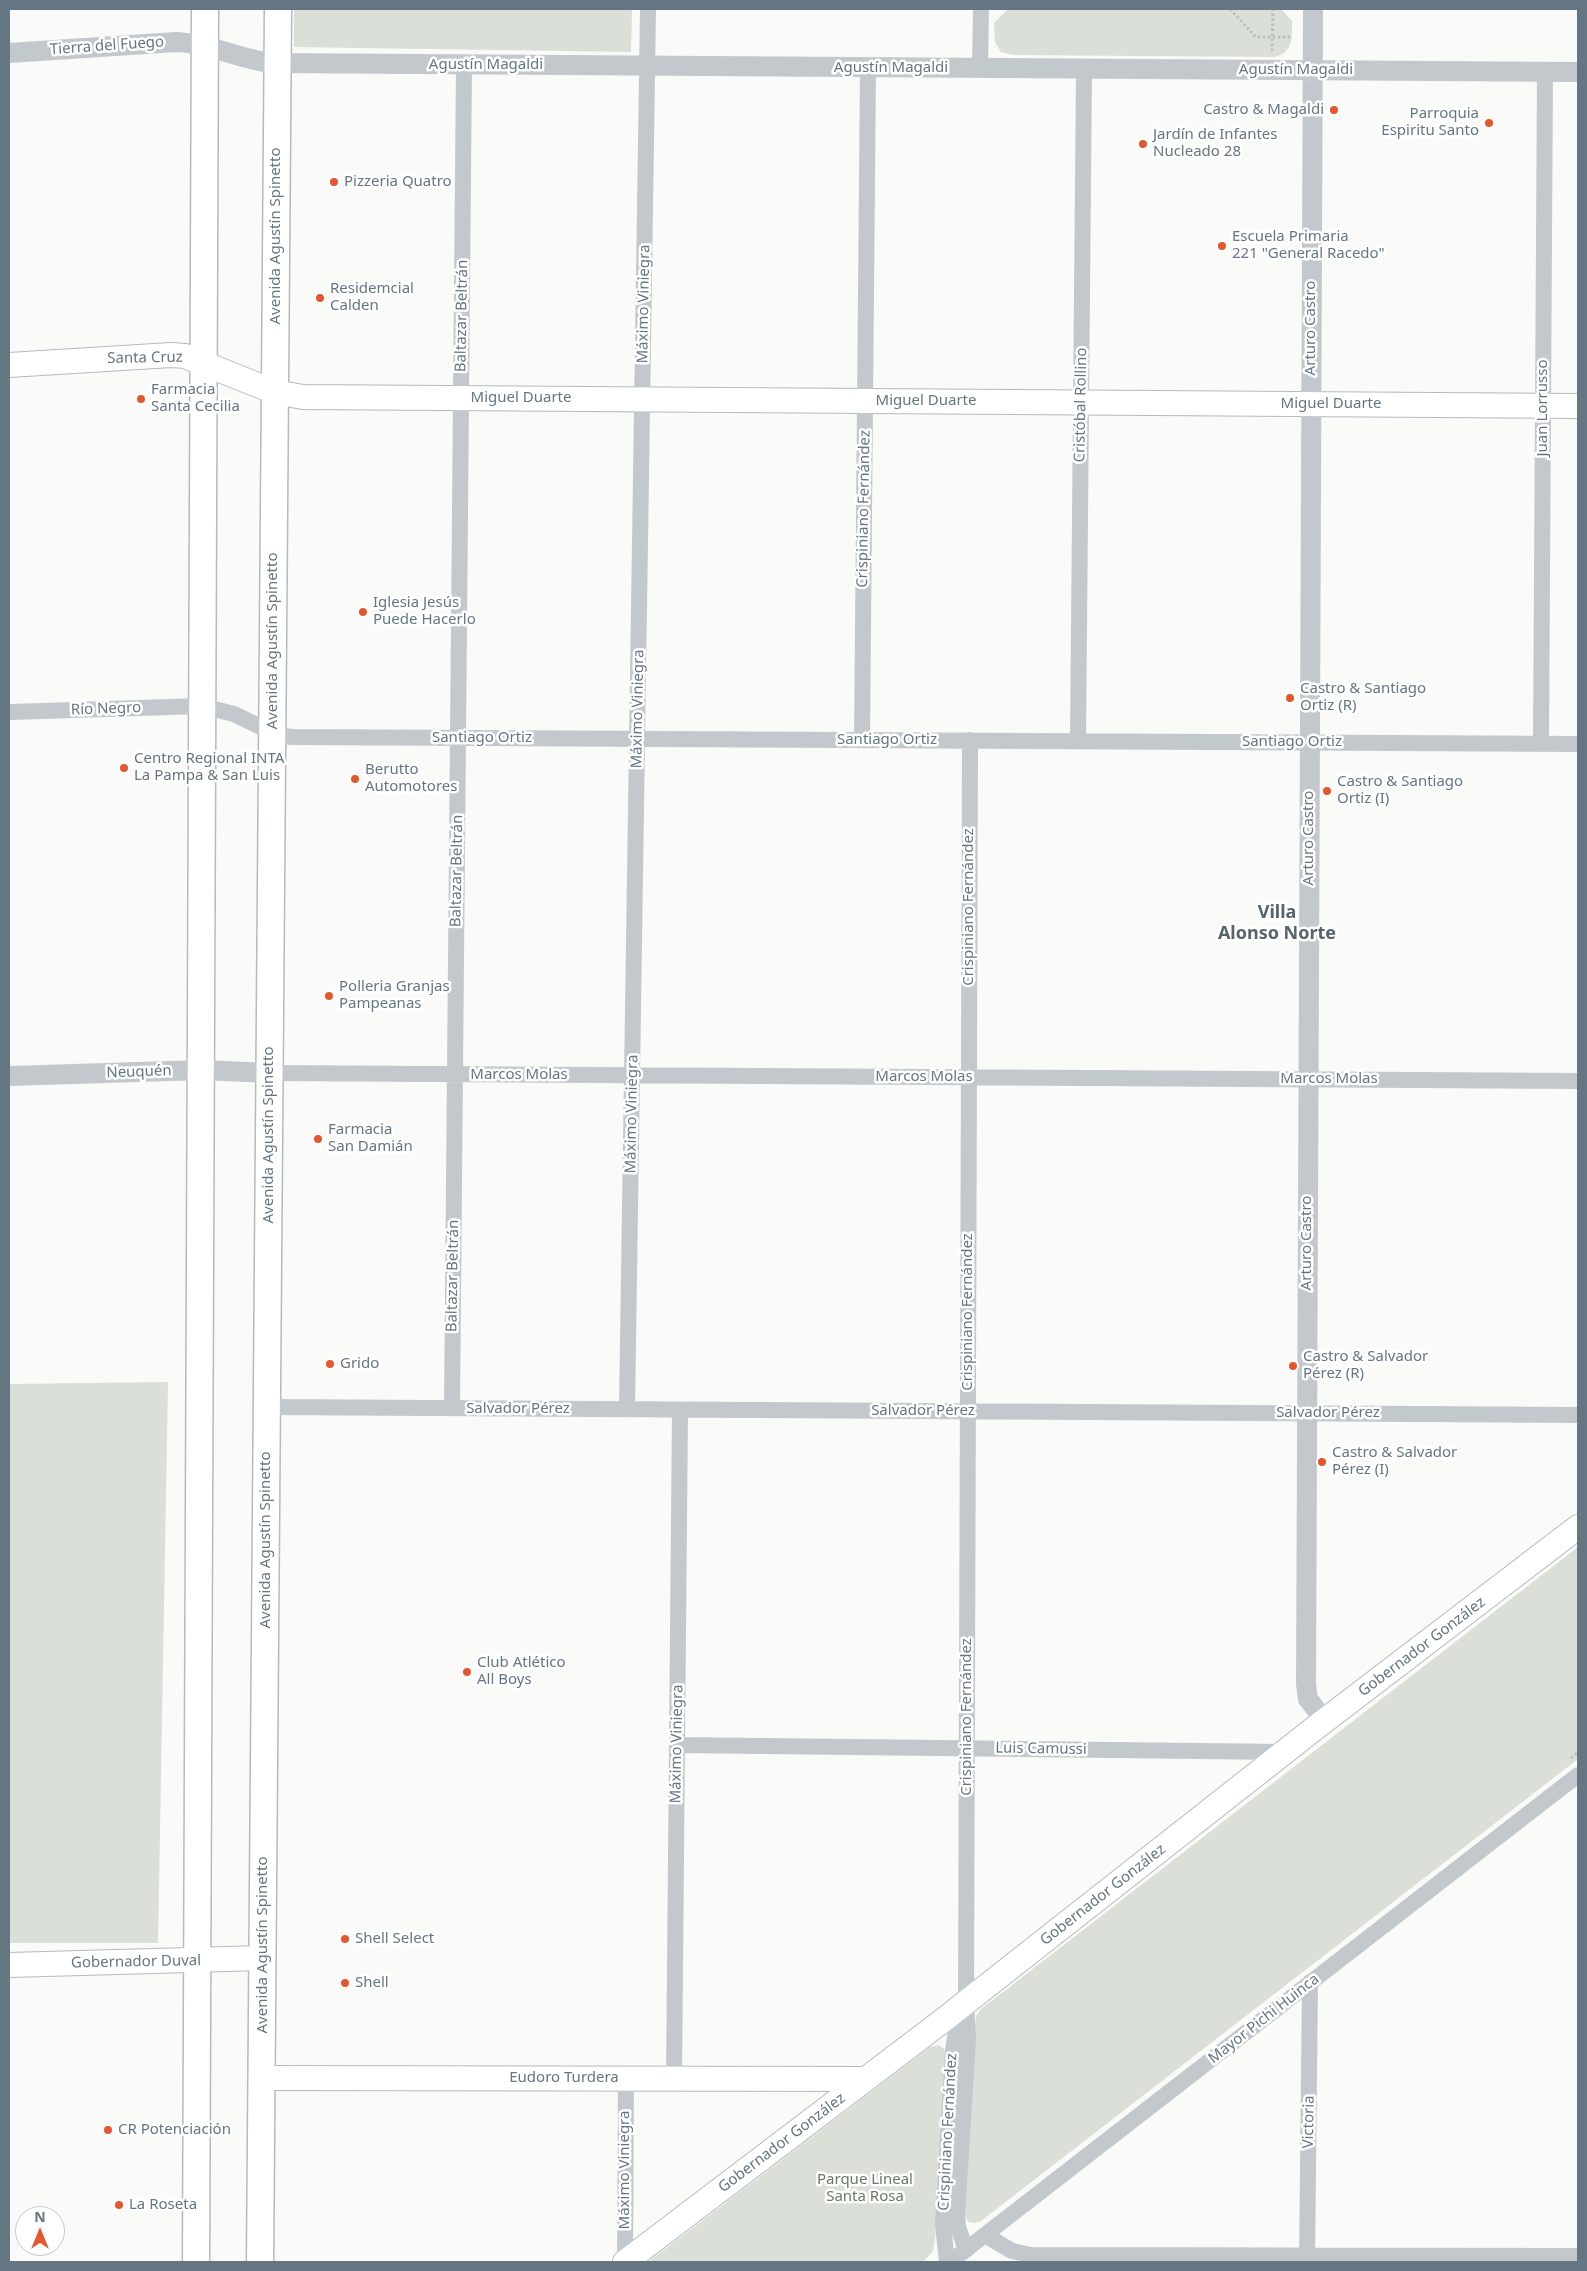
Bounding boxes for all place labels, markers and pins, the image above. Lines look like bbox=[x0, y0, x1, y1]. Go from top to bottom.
place label: Castro & Magaldi bbox=[1203, 101, 1324, 119]
marker: Castro & Magaldi bbox=[1328, 104, 1340, 116]
place label: Parroquia Espiritu Santo bbox=[1381, 105, 1479, 140]
marker: Parroquia Espiritu Santo bbox=[1483, 117, 1495, 129]
place label: Jardín de Infantes Nucleado 28 bbox=[1153, 126, 1278, 161]
marker: Jardín de Infantes Nucleado 28 bbox=[1137, 138, 1149, 150]
place label: Pizzeria Quatro bbox=[344, 173, 452, 191]
marker: Pizzeria Quatro bbox=[328, 176, 340, 188]
place label: Escuela Primaria 221 "General Racedo" bbox=[1232, 228, 1385, 263]
marker: Escuela Primaria 221 "General Racedo" bbox=[1216, 240, 1228, 252]
place label: Residemcial Calden bbox=[330, 280, 414, 315]
marker: Residemcial Calden bbox=[314, 292, 326, 304]
place label: Farmacia Santa Cecilia bbox=[151, 381, 240, 416]
marker: Farmacia Santa Cecilia bbox=[135, 393, 147, 405]
place label: Iglesia Jesús Puede Hacerlo bbox=[373, 594, 476, 629]
marker: Iglesia Jesús Puede Hacerlo bbox=[357, 606, 369, 618]
place label: Castro & Santiago Ortiz (R) bbox=[1300, 680, 1426, 715]
marker: Castro & Santiago Ortiz (R) bbox=[1284, 692, 1296, 704]
place label: Centro Regional INTA La Pampa & San Luis bbox=[134, 750, 284, 785]
place label: Berutto Automotores bbox=[365, 761, 457, 796]
marker: Centro Regional INTA La Pampa & San Luis bbox=[118, 762, 130, 774]
marker: Berutto Automotores bbox=[349, 773, 361, 785]
place label: Castro & Santiago Ortiz (I) bbox=[1337, 773, 1463, 808]
marker: Castro & Santiago Ortiz (I) bbox=[1321, 785, 1333, 797]
place label: Polleria Granjas Pampeanas bbox=[339, 978, 450, 1013]
marker: Polleria Granjas Pampeanas bbox=[323, 990, 335, 1002]
place label: Farmacia San Damián bbox=[328, 1121, 413, 1156]
marker: Farmacia San Damián bbox=[312, 1133, 324, 1145]
place label: Castro & Salvador Pérez (R) bbox=[1303, 1348, 1428, 1383]
place label: Grido bbox=[340, 1355, 379, 1373]
marker: Grido bbox=[324, 1358, 336, 1370]
marker: Castro & Salvador Pérez (R) bbox=[1287, 1360, 1299, 1372]
place label: Castro & Salvador Pérez (I) bbox=[1332, 1444, 1457, 1479]
marker: Castro & Salvador Pérez (I) bbox=[1316, 1456, 1328, 1468]
place label: Club Atlético All Boys bbox=[477, 1654, 566, 1689]
marker: Club Atlético All Boys bbox=[461, 1666, 473, 1678]
place label: Shell Select bbox=[355, 1930, 434, 1948]
marker: Shell Select bbox=[339, 1933, 351, 1945]
place label: Shell bbox=[355, 1974, 389, 1992]
marker: Shell bbox=[339, 1977, 351, 1989]
place label: CR Potenciación bbox=[118, 2121, 231, 2139]
marker: CR Potenciación bbox=[102, 2124, 114, 2136]
place label: La Roseta bbox=[129, 2196, 197, 2214]
marker: La Roseta bbox=[113, 2199, 125, 2211]

